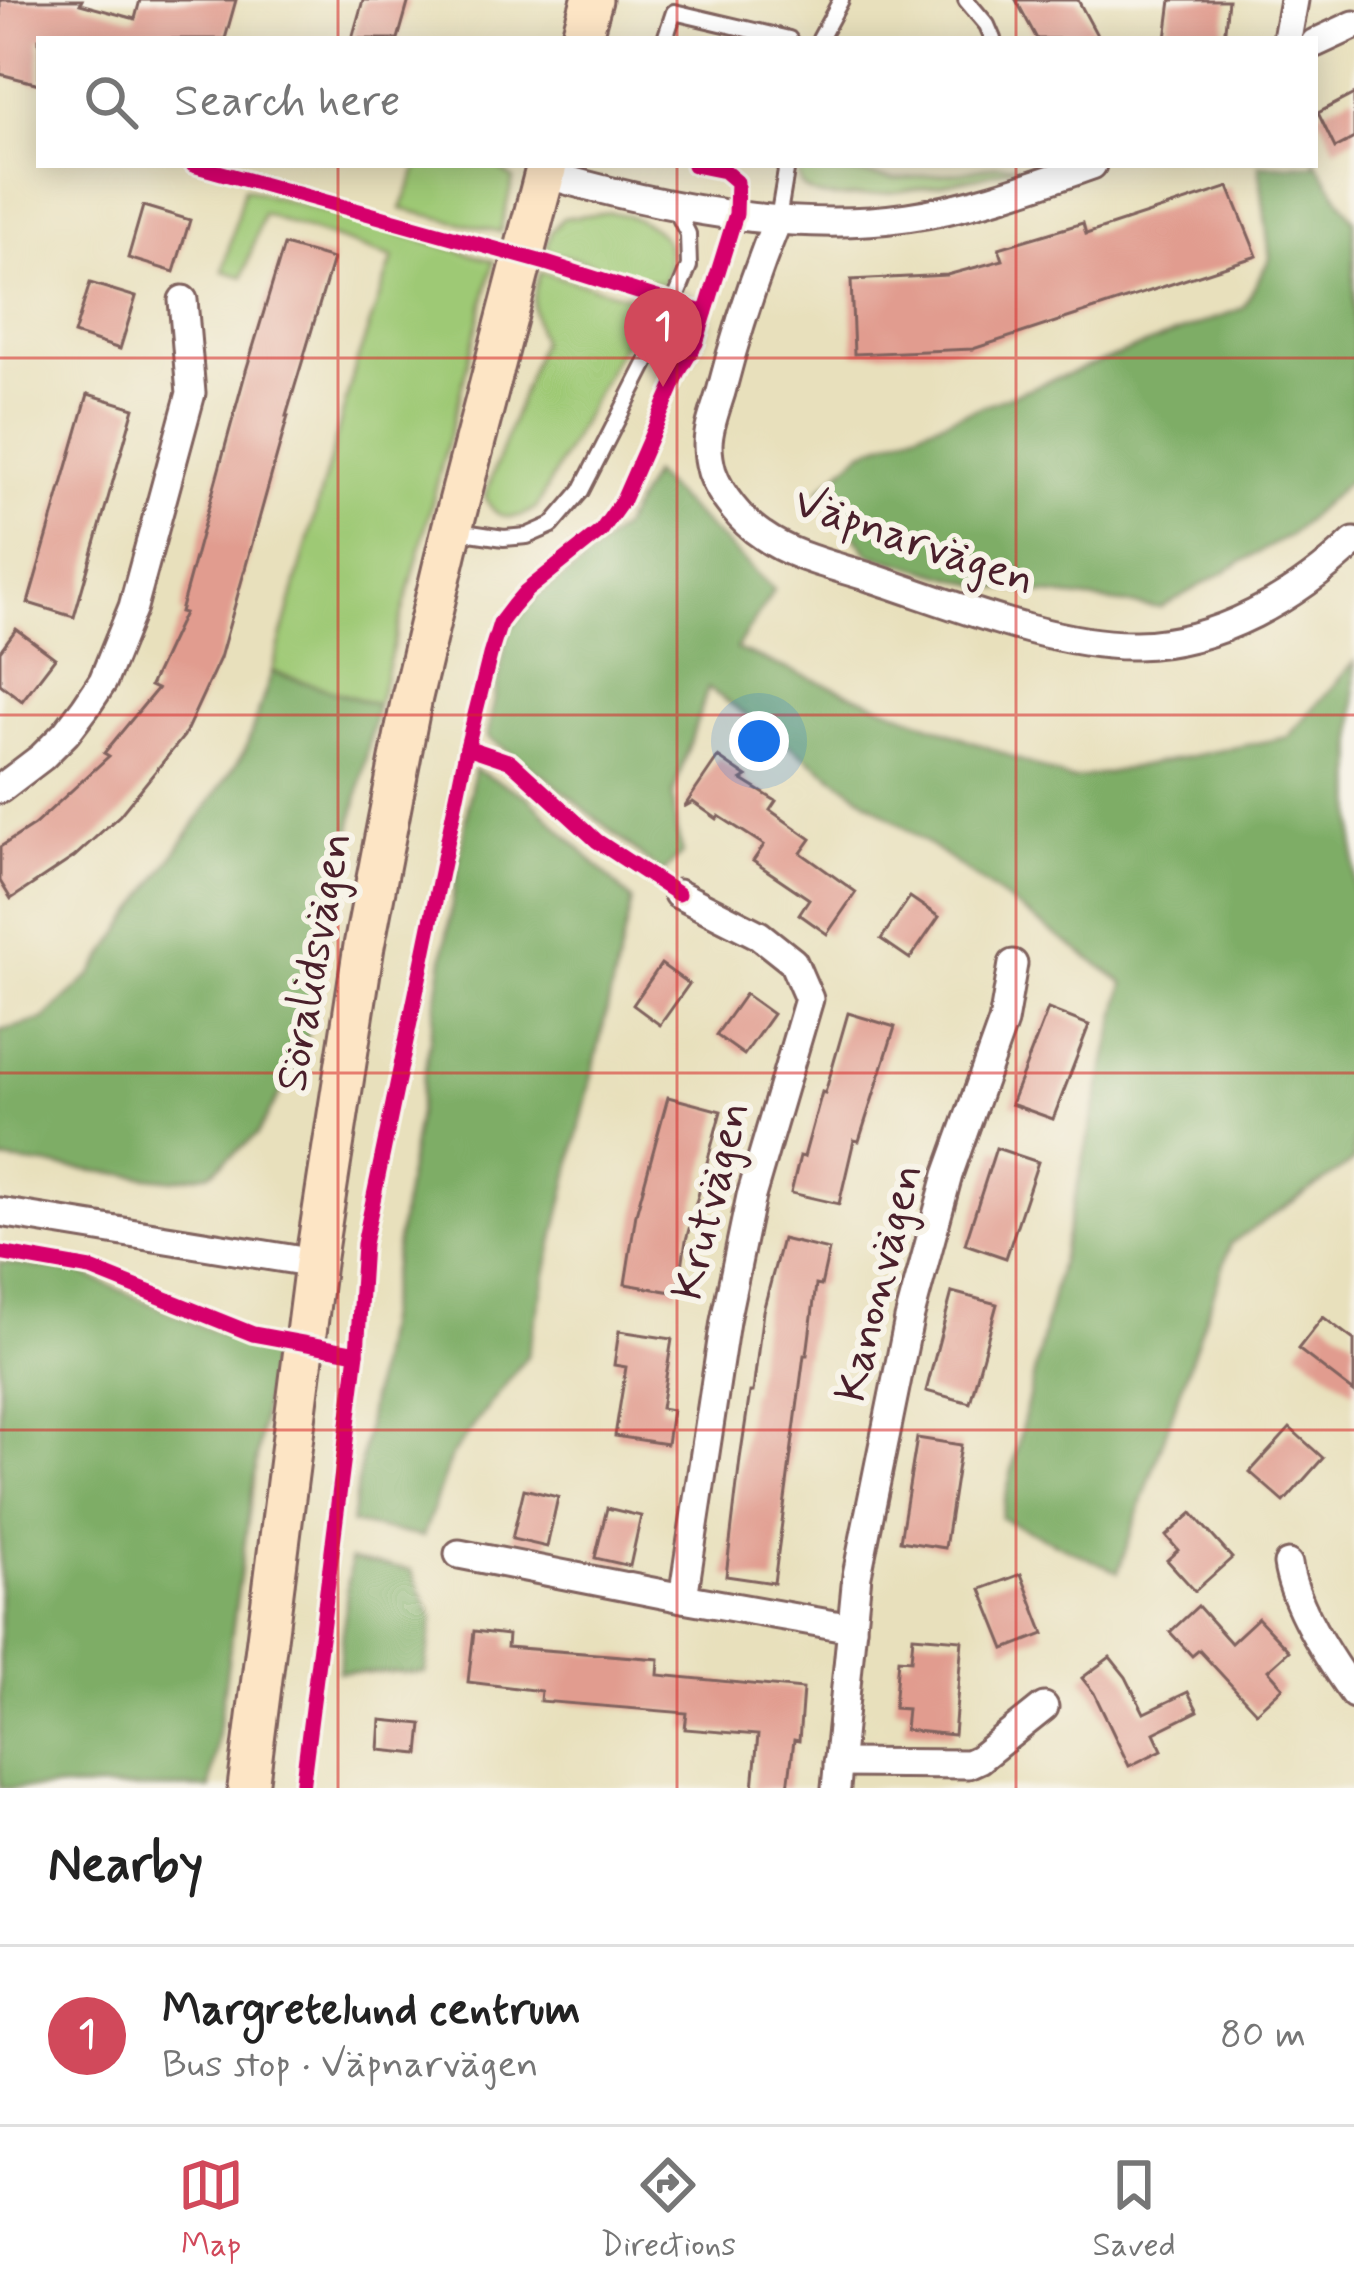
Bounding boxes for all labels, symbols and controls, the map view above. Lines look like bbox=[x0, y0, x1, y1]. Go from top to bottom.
search box bbox=[36, 36, 1318, 168]
icon: search bbox=[78, 69, 144, 135]
text: Search here bbox=[174, 73, 401, 132]
pin: 1 bbox=[624, 288, 702, 387]
street label: Väpnarvägen bbox=[786, 473, 1042, 611]
your location bbox=[729, 711, 789, 771]
street label: Söralidsvägen bbox=[263, 828, 367, 1096]
street label: Krutvägen bbox=[659, 1096, 765, 1306]
street label: Kanonvägen bbox=[822, 1158, 938, 1408]
text: Nearby bbox=[48, 1833, 203, 1899]
text: Margretelund centrum bbox=[162, 1981, 581, 2040]
text: 1 bbox=[78, 2010, 96, 2061]
text: 80 m bbox=[1220, 2010, 1306, 2061]
text: Bus stop · Väpnarvägen bbox=[162, 2040, 539, 2091]
tab: Map bbox=[178, 2152, 244, 2268]
tab: Directions bbox=[600, 2152, 736, 2268]
tab: Saved bbox=[1092, 2152, 1176, 2268]

